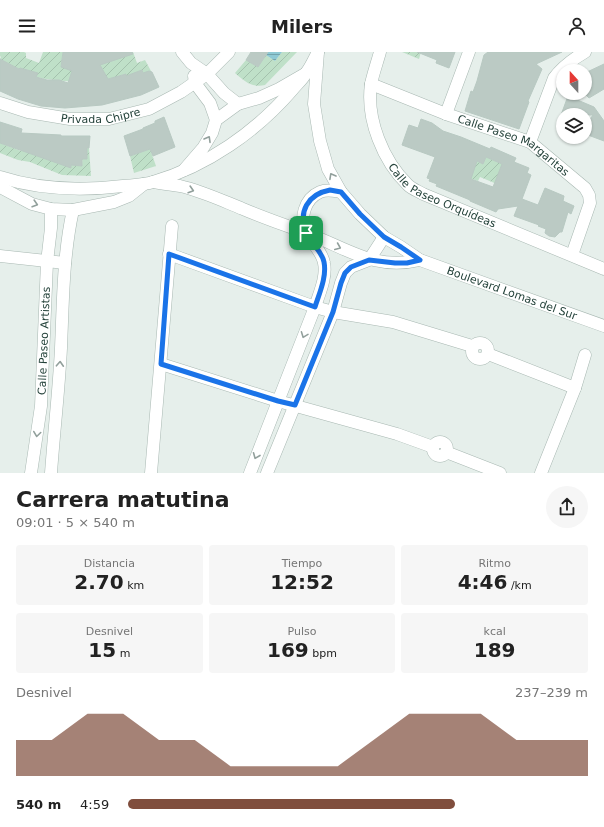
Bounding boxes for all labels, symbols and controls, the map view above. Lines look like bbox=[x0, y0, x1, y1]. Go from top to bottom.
icon: menu bbox=[16, 15, 38, 37]
icon: person bbox=[566, 15, 588, 37]
text: Milers bbox=[271, 16, 333, 37]
north arrow bbox=[556, 64, 592, 100]
map controls bbox=[556, 64, 592, 144]
street label: Privada Chipre bbox=[60, 105, 142, 126]
button: layers bbox=[556, 108, 592, 144]
street label: Calle Paseo Margaritas bbox=[456, 112, 572, 179]
one-way arrow bbox=[203, 136, 210, 143]
street label: Calle Paseo Orquídeas bbox=[386, 161, 498, 230]
one-way arrow bbox=[330, 173, 337, 180]
one-way arrow bbox=[187, 185, 194, 194]
one-way arrow bbox=[31, 199, 38, 208]
pin bbox=[289, 216, 323, 250]
icon: arrive bbox=[295, 222, 317, 244]
one-way arrow bbox=[334, 242, 341, 250]
street label: Boulevard Lomas del Sur bbox=[445, 264, 579, 322]
street label: Calle Paseo Artistas bbox=[35, 286, 52, 395]
one-way arrow bbox=[300, 332, 308, 339]
one-way arrow bbox=[56, 361, 64, 367]
one-way arrow bbox=[33, 431, 42, 437]
one-way arrow bbox=[253, 453, 261, 460]
button: share bbox=[546, 486, 588, 528]
text: Carrera matutina bbox=[16, 487, 229, 512]
text: 09:01 · 5 × 540 m bbox=[16, 515, 135, 530]
text: Distancia bbox=[84, 557, 135, 570]
text: Tiempo bbox=[282, 557, 322, 570]
text: Ritmo bbox=[478, 557, 511, 570]
text: 2.70 bbox=[74, 570, 124, 594]
text: 12:52 bbox=[270, 570, 334, 594]
text: 4:46 bbox=[458, 570, 507, 594]
text: km bbox=[124, 579, 144, 592]
text: /km bbox=[507, 579, 532, 592]
text: Desnivel bbox=[86, 625, 133, 638]
text: Pulso bbox=[288, 625, 316, 638]
text: kcal bbox=[484, 625, 506, 638]
text: 15 bbox=[88, 638, 116, 662]
text: 169 bbox=[267, 638, 309, 662]
text: 189 bbox=[474, 638, 516, 662]
text: m bbox=[116, 647, 130, 660]
text: bpm bbox=[309, 647, 337, 660]
text: Desnivel bbox=[16, 685, 72, 700]
text: 237–239 m bbox=[515, 685, 588, 700]
text: 540 m bbox=[16, 797, 61, 812]
text: 4:59 bbox=[80, 797, 109, 812]

